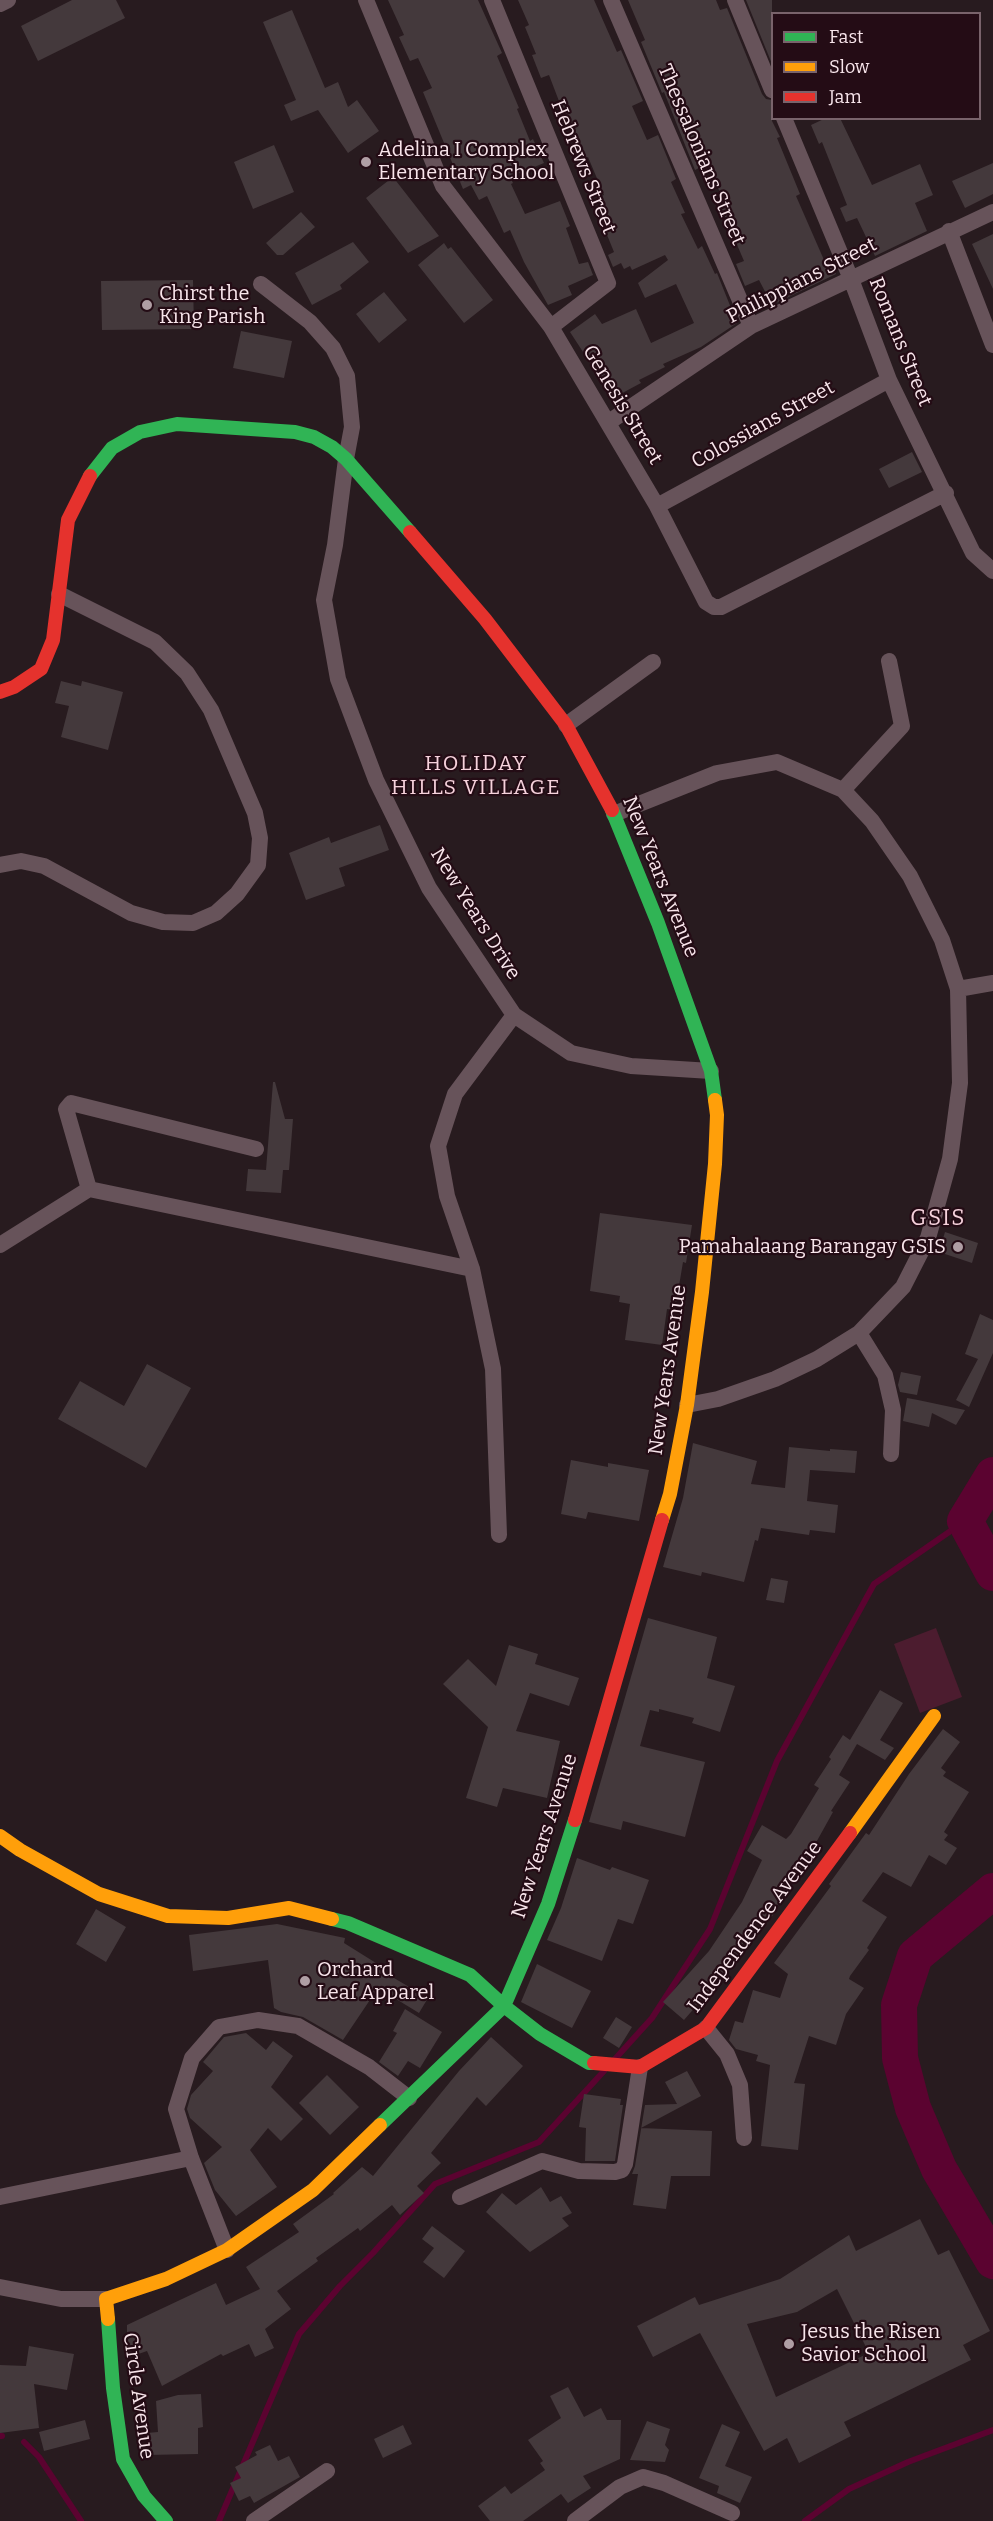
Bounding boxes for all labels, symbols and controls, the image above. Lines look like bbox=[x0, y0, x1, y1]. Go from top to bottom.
legend bbox=[771, 12, 981, 120]
text: Fast bbox=[829, 26, 864, 48]
text: Slow bbox=[829, 56, 869, 78]
street label: Thessalonians Street bbox=[652, 61, 750, 249]
text: Jam bbox=[829, 86, 862, 108]
street label: Hebrews Street bbox=[545, 96, 621, 238]
place label: Adelina I Complex Elementary School bbox=[378, 138, 554, 185]
marker: Adelina I Complex Elementary School bbox=[359, 155, 373, 169]
street label: Philippians Street bbox=[723, 233, 881, 329]
street label: Romans Street bbox=[863, 274, 937, 410]
place label: Chirst the King Parish bbox=[159, 282, 266, 329]
marker: Chirst the King Parish bbox=[140, 298, 154, 312]
street label: Genesis Street bbox=[577, 341, 667, 469]
street label: Colossians Street bbox=[687, 376, 839, 474]
district label: HOLIDAY HILLS VILLAGE bbox=[391, 751, 561, 801]
street label: New Years Avenue bbox=[617, 793, 703, 961]
street label: New Years Drive bbox=[425, 844, 525, 984]
district label: GSIS bbox=[910, 1206, 966, 1232]
place label: Pamahalaang Barangay GSIS bbox=[679, 1235, 946, 1259]
marker: Pamahalaang Barangay GSIS bbox=[951, 1240, 965, 1254]
street label: New Years Avenue bbox=[644, 1283, 692, 1457]
street label: New Years Avenue bbox=[507, 1751, 583, 1921]
street label: Independence Avenue bbox=[683, 1836, 827, 2018]
place label: Orchard Leaf Apparel bbox=[317, 1958, 434, 2005]
marker: Orchard Leaf Apparel bbox=[298, 1974, 312, 1988]
place label: Jesus the Risen Savior School bbox=[801, 2320, 940, 2367]
street label: Circle Avenue bbox=[117, 2331, 159, 2461]
marker: Jesus the Risen Savior School bbox=[782, 2337, 796, 2351]

